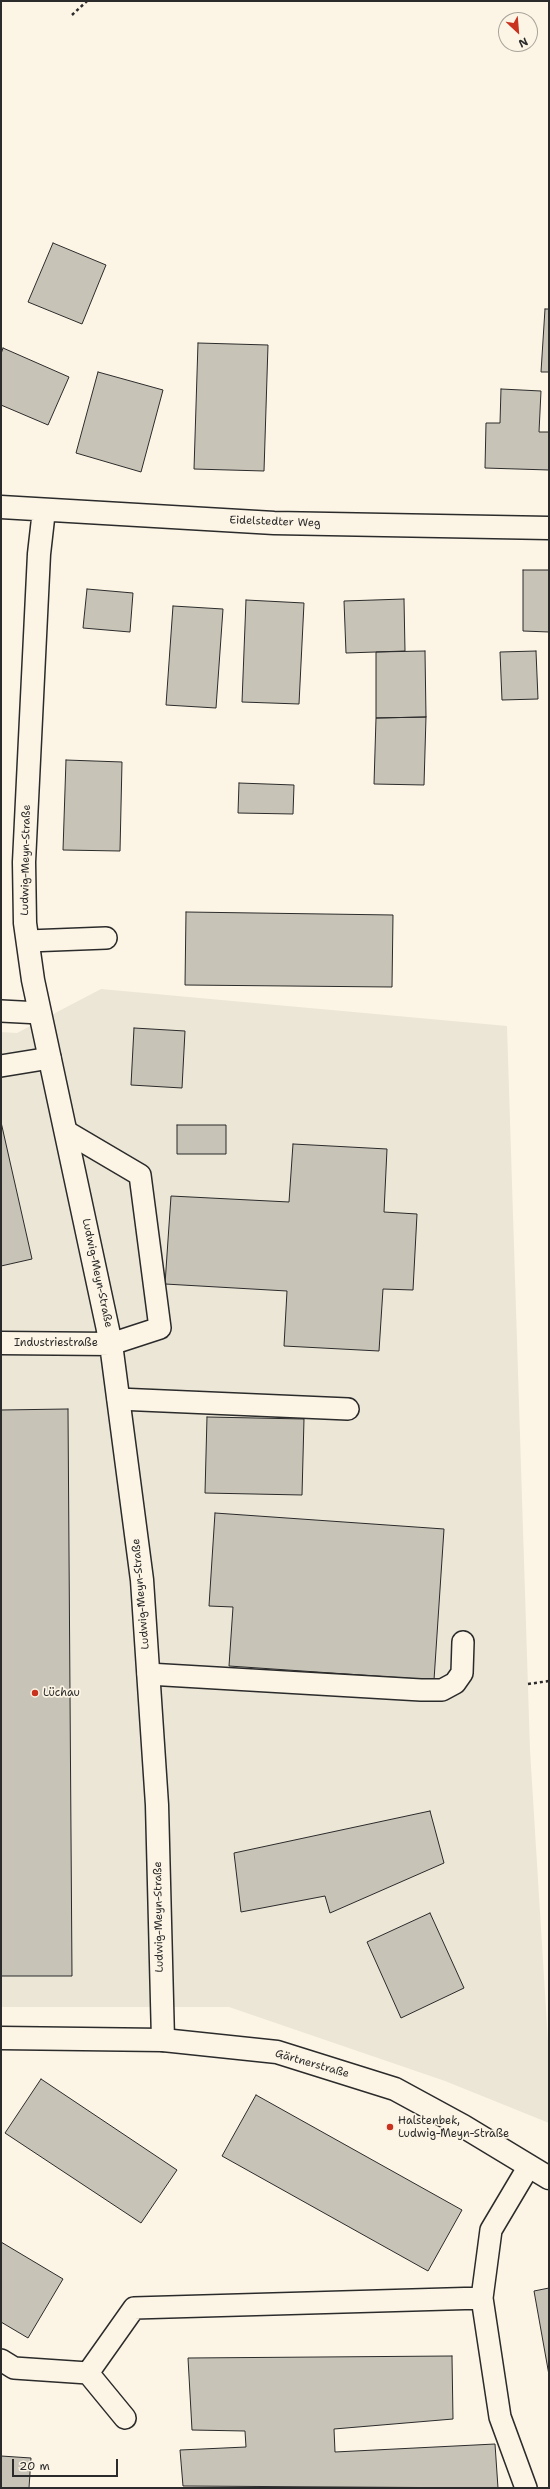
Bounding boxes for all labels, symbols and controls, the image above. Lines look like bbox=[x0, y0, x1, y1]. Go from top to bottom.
north arrow bbox=[498, 12, 538, 52]
text: N bbox=[516, 34, 530, 51]
street label: Eidelstedter Weg bbox=[229, 514, 321, 530]
street label: Ludwig-Meyn-Straße bbox=[18, 804, 34, 916]
street label: Ludwig-Meyn-Straße bbox=[79, 1217, 115, 1329]
street label: Industriestraße bbox=[14, 1336, 98, 1350]
street label: Ludwig-Meyn-Straße bbox=[130, 1538, 152, 1650]
place label: Lüchau bbox=[43, 1686, 80, 1700]
marker: Lüchau bbox=[30, 1688, 40, 1698]
street label: Ludwig-Meyn-Straße bbox=[151, 1861, 167, 1973]
street label: Gärtnerstraße bbox=[273, 2047, 351, 2081]
place label: Halstenbek, Ludwig-Meyn-Straße bbox=[398, 2114, 509, 2140]
marker: Halstenbek, Ludwig-Meyn-Straße bbox=[385, 2122, 395, 2132]
scale bar bbox=[14, 2451, 120, 2477]
text: 20 m bbox=[19, 2458, 50, 2474]

